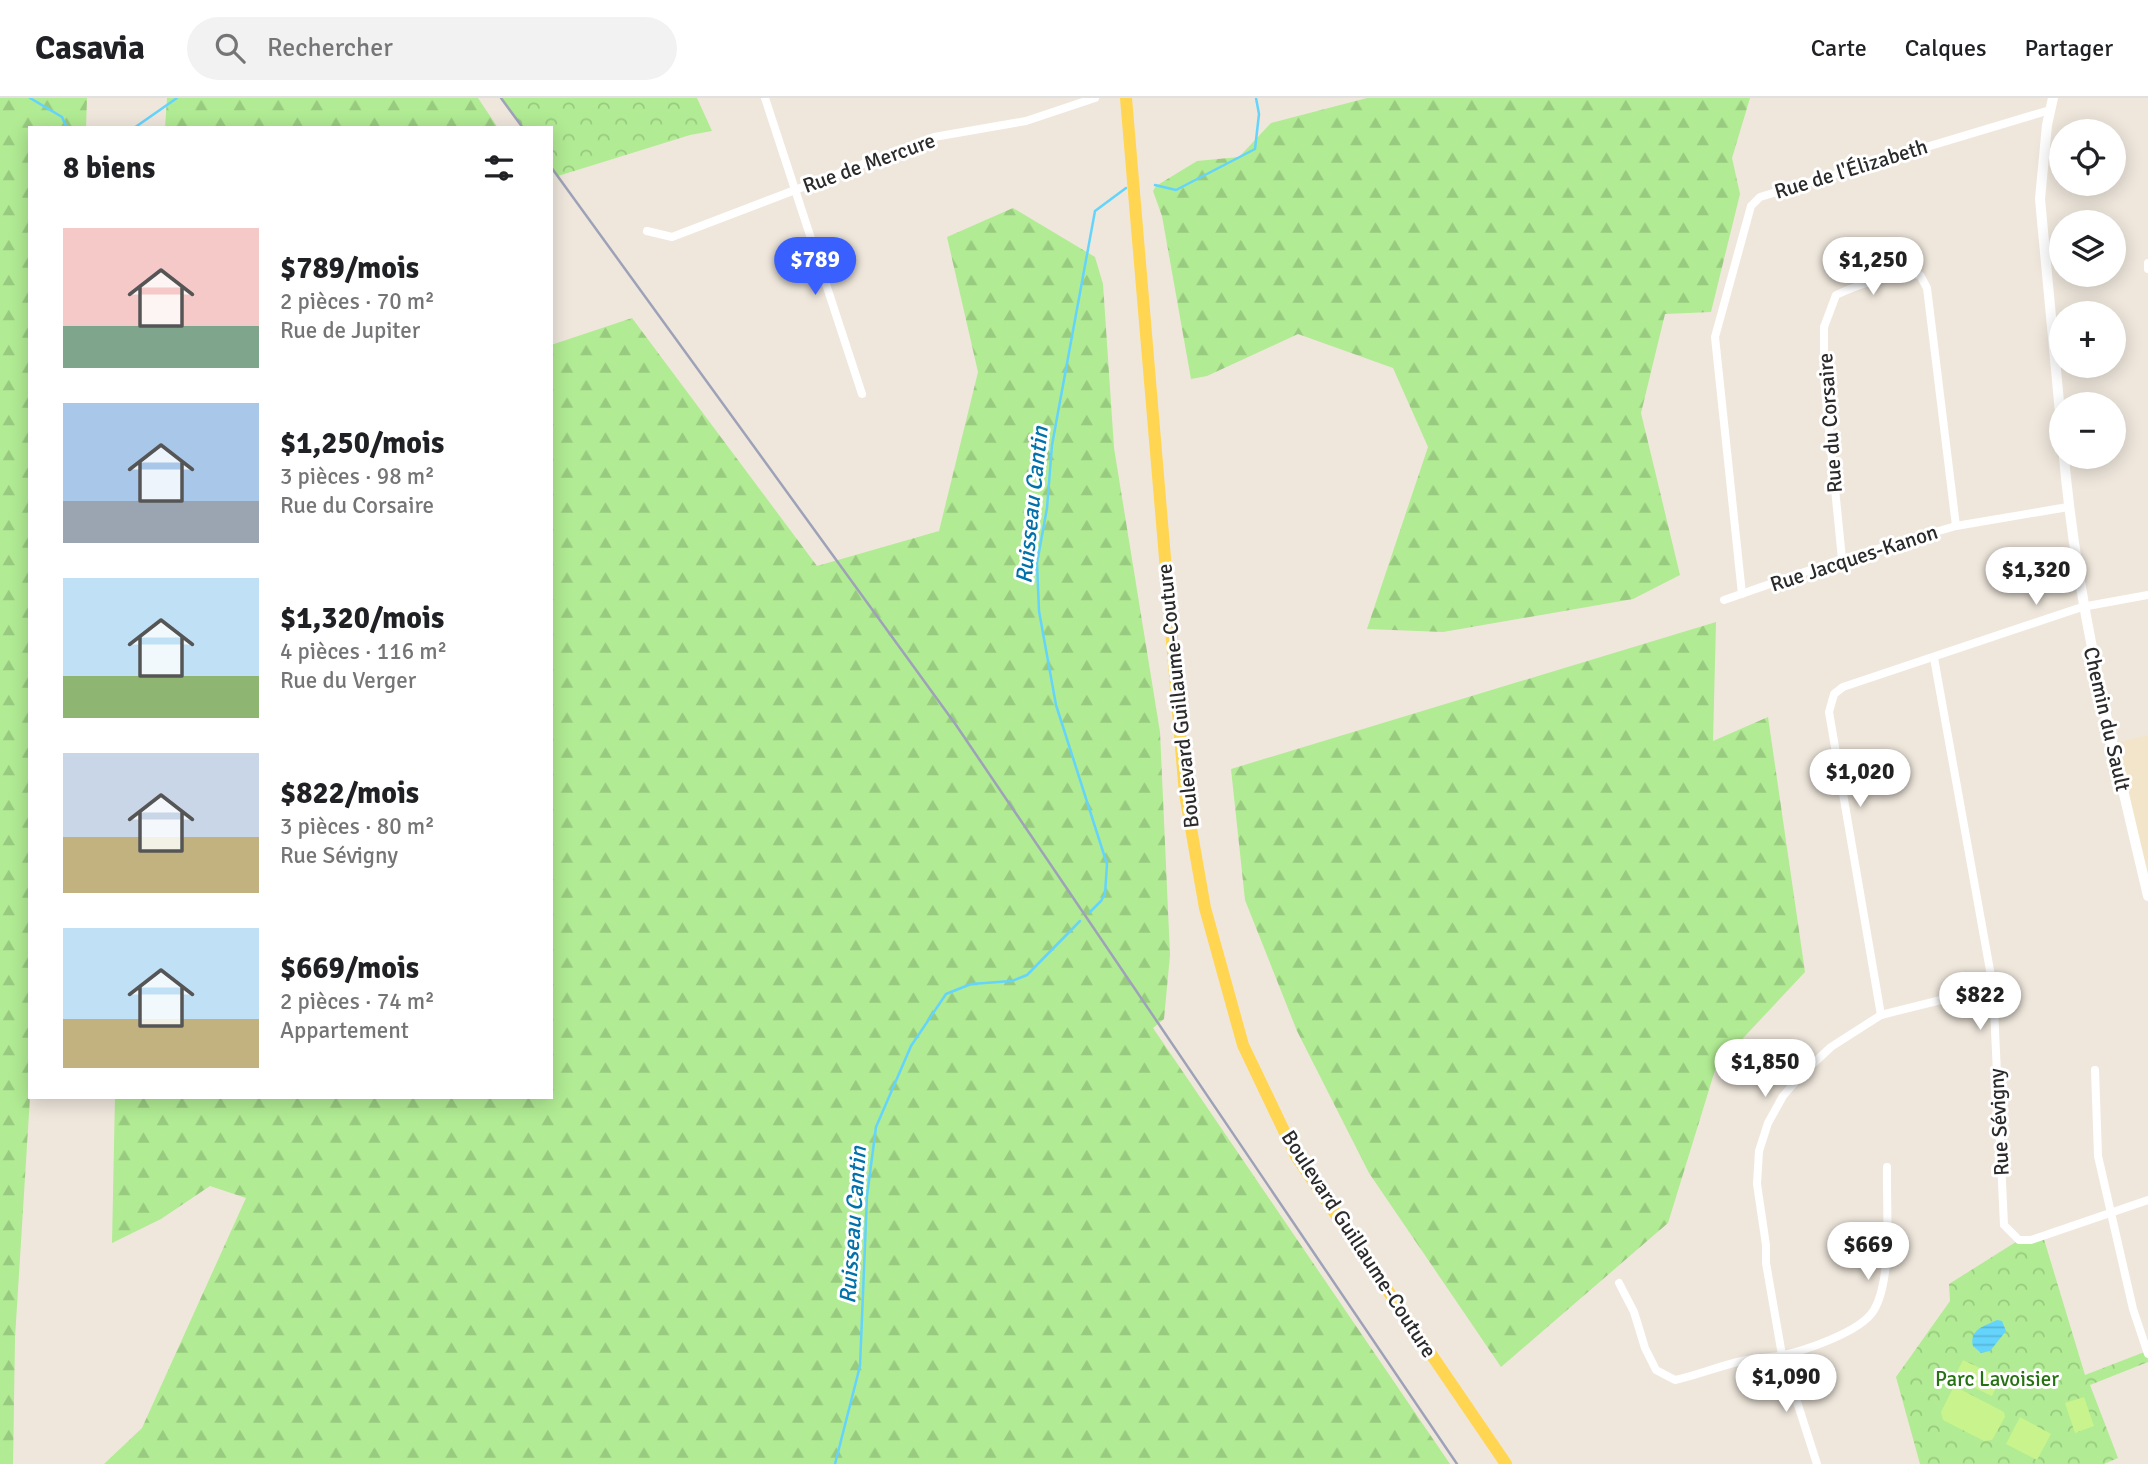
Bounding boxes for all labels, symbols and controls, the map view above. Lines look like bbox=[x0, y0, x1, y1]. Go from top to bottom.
search box bbox=[187, 17, 677, 80]
text: Casavia bbox=[35, 28, 145, 69]
icon: search bbox=[211, 29, 249, 67]
text: Rechercher bbox=[267, 32, 393, 64]
text: Carte bbox=[1811, 33, 1867, 63]
text: Calques bbox=[1905, 33, 1986, 63]
text: Partager bbox=[2024, 33, 2113, 63]
map controls bbox=[2049, 119, 2126, 469]
button: locate bbox=[2049, 119, 2126, 196]
street label: Rue de Mercure bbox=[799, 127, 939, 199]
street label: Rue de l'Élizabeth bbox=[1771, 133, 1931, 205]
icon: filters bbox=[480, 149, 518, 187]
text: 8 biens bbox=[63, 150, 155, 187]
button: layers bbox=[2049, 210, 2126, 287]
pin: $789 bbox=[774, 238, 856, 297]
pin: $1,250 bbox=[1816, 238, 1930, 297]
text: $789 bbox=[790, 245, 840, 274]
text: $1,250 bbox=[1839, 245, 1907, 274]
text: $789/mois bbox=[280, 250, 419, 287]
icon: home bbox=[119, 256, 203, 340]
text: 2 pièces · 70 m² bbox=[280, 287, 435, 316]
button: + bbox=[2049, 301, 2126, 378]
text: Rue de Jupiter bbox=[280, 316, 420, 345]
street label: Rue du Corsaire bbox=[1812, 352, 1848, 494]
button: − bbox=[2049, 392, 2126, 469]
water label: Ruisseau Cantin bbox=[1009, 424, 1055, 585]
text: $1,250/mois bbox=[280, 425, 444, 462]
icon: home bbox=[119, 431, 203, 515]
text: 3 pièces · 98 m² bbox=[280, 462, 435, 491]
text: Rue du Corsaire bbox=[280, 491, 434, 520]
street label: Rue Jacques-Kanon bbox=[1767, 519, 1941, 597]
pin: $1,320 bbox=[1979, 547, 2093, 607]
text: $1,320 bbox=[2002, 555, 2070, 584]
street label: Boulevard Guillaume-Couture bbox=[1151, 562, 1205, 830]
text: $1,320/mois bbox=[280, 600, 444, 637]
icon: home bbox=[119, 606, 203, 690]
text: 4 pièces · 116 m² bbox=[280, 637, 447, 666]
street label: Chemin du Sault bbox=[2078, 644, 2136, 794]
text: Rue du Verger bbox=[280, 666, 416, 695]
pin: $1,020 bbox=[1803, 750, 1917, 809]
text: $1,020 bbox=[1826, 757, 1894, 786]
text: $822/mois bbox=[280, 775, 419, 812]
icon: home bbox=[119, 781, 203, 865]
text: 3 pièces · 80 m² bbox=[280, 812, 435, 841]
text: Rue Sévigny bbox=[280, 841, 398, 870]
text: $669/mois bbox=[280, 950, 419, 987]
icon: home bbox=[119, 956, 203, 1040]
pin: $822 bbox=[1939, 972, 2021, 1032]
text: $822 bbox=[1955, 980, 2005, 1009]
text: 2 pièces · 74 m² bbox=[280, 987, 435, 1016]
text: Appartement bbox=[280, 1016, 409, 1045]
pin: $1,850 bbox=[1708, 1040, 1822, 1099]
text: $1,850 bbox=[1731, 1047, 1799, 1076]
street label: Rue Sévigny bbox=[1983, 1067, 2015, 1176]
street label: Boulevard Guillaume-Couture bbox=[1276, 1125, 1442, 1363]
water label: Ruisseau Cantin bbox=[833, 1144, 873, 1305]
pin: $669 bbox=[1827, 1222, 1909, 1282]
text: $669 bbox=[1843, 1230, 1893, 1259]
pin: $1,090 bbox=[1729, 1354, 1843, 1414]
text: $1,090 bbox=[1752, 1362, 1820, 1391]
park label: Parc Lavoisier bbox=[1935, 1366, 2059, 1392]

